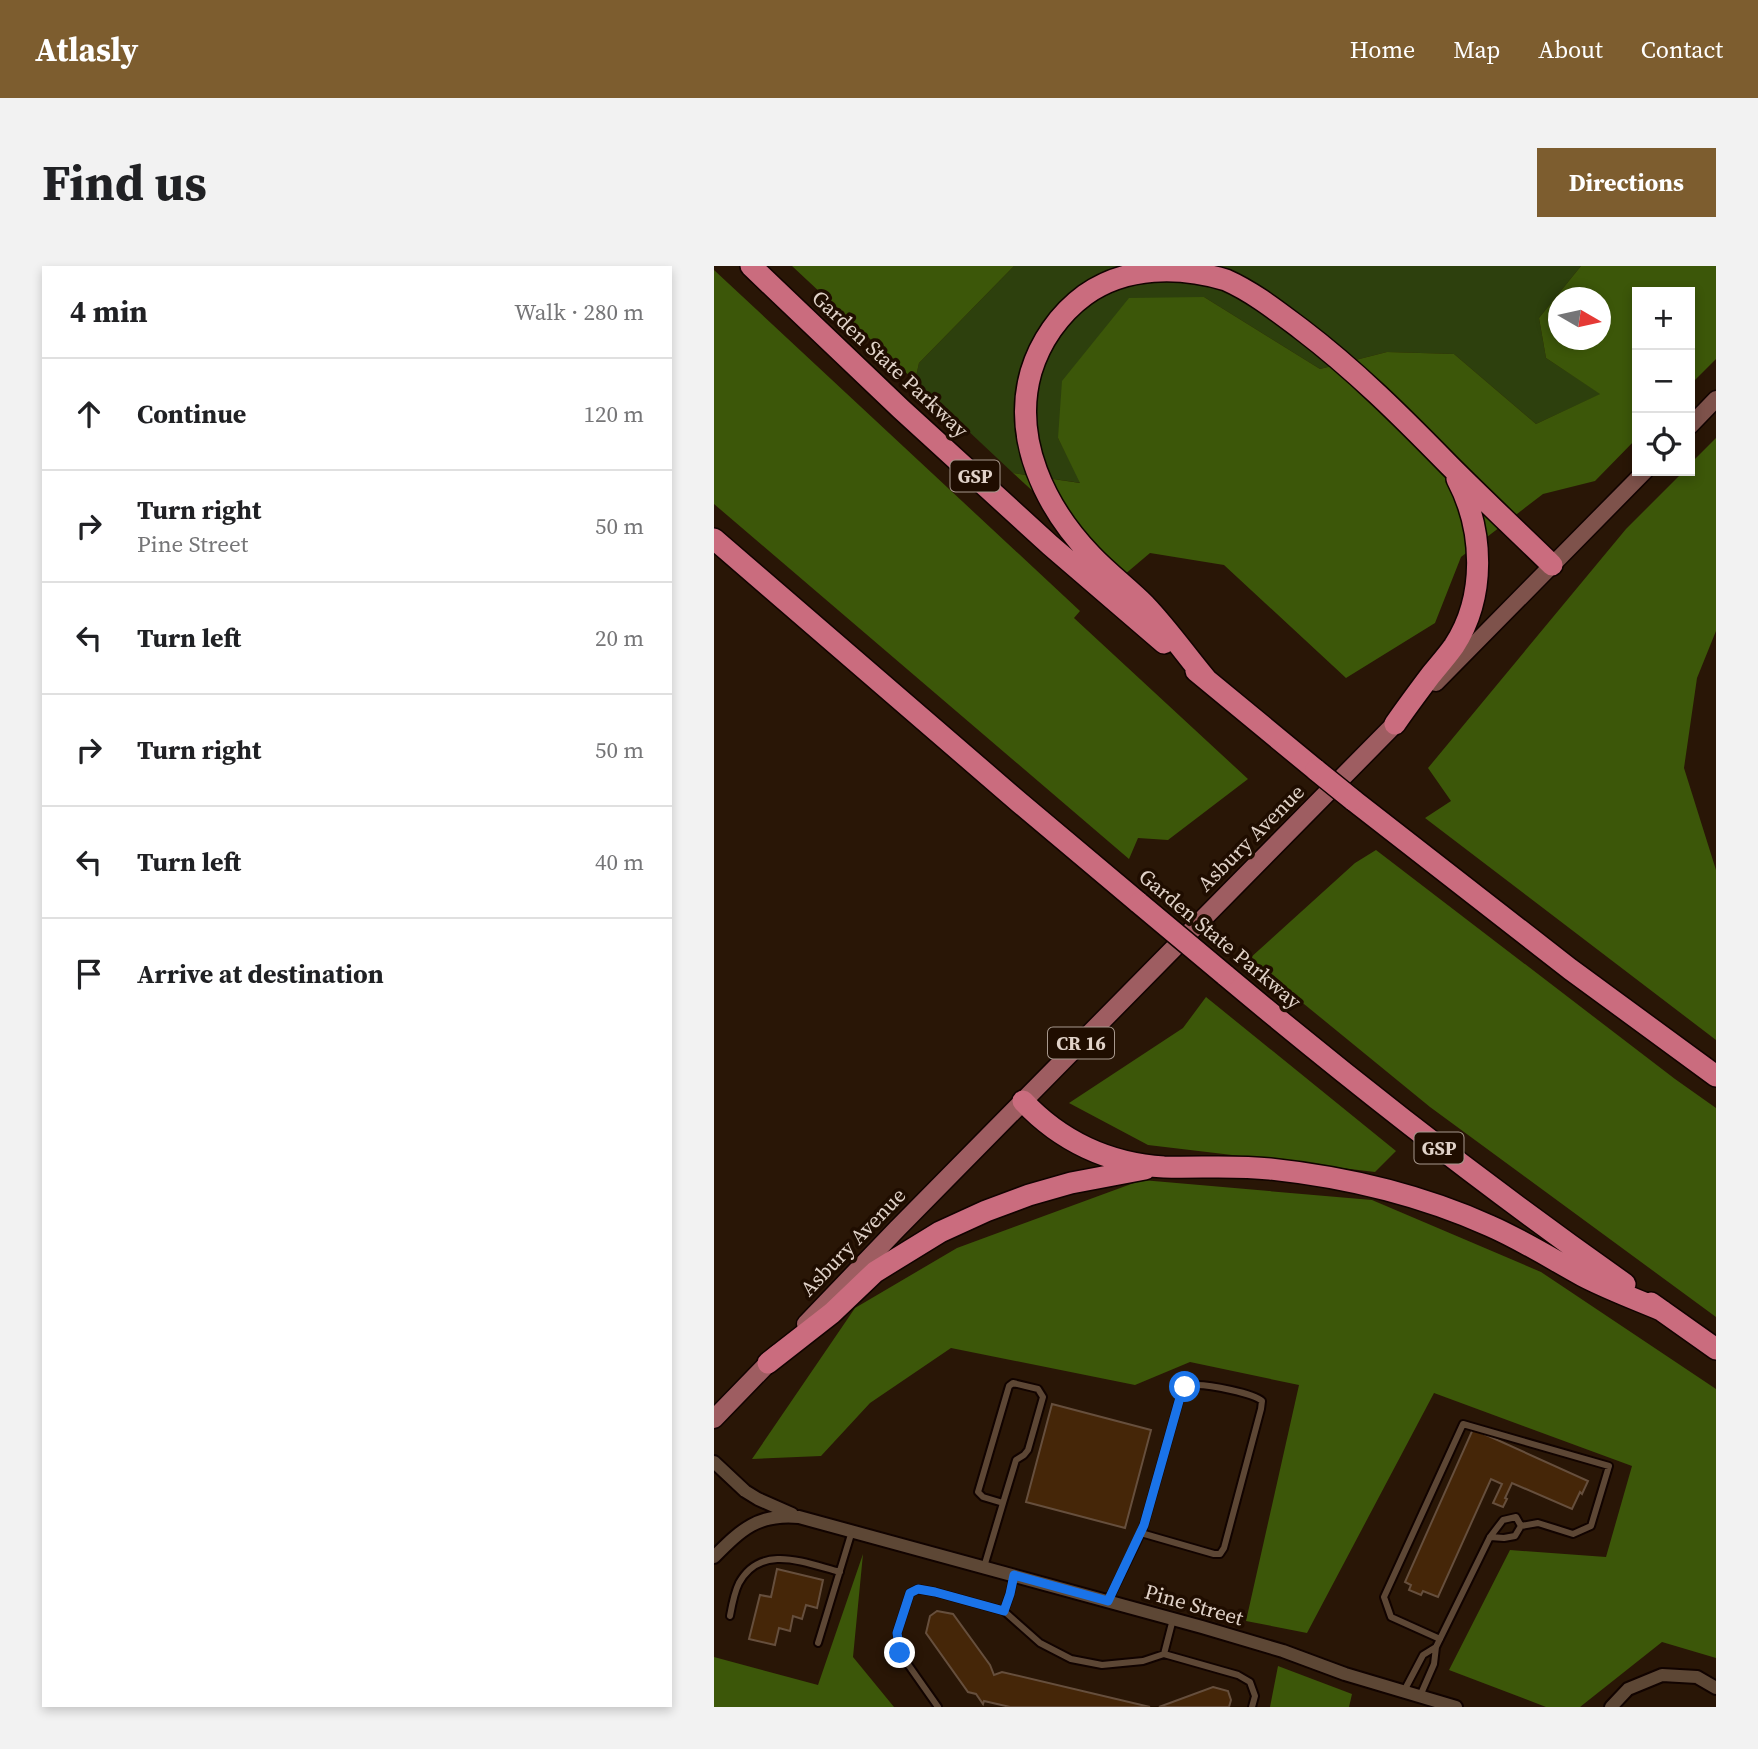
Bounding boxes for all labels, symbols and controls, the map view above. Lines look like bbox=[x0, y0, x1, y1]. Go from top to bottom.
text: Atlasly bbox=[35, 27, 138, 72]
text: Home bbox=[1350, 33, 1415, 66]
text: Map bbox=[1453, 33, 1500, 66]
text: About bbox=[1538, 33, 1603, 66]
text: Contact bbox=[1641, 33, 1723, 66]
button: Directions bbox=[1537, 148, 1716, 217]
text: Find us bbox=[42, 149, 207, 216]
street label: Garden State Parkway bbox=[806, 283, 975, 444]
north arrow bbox=[1548, 287, 1611, 350]
map controls bbox=[1632, 287, 1695, 476]
button: + bbox=[1632, 287, 1695, 350]
text: 4 min bbox=[70, 291, 148, 332]
text: Walk · 280 m bbox=[514, 296, 644, 328]
button: − bbox=[1632, 350, 1695, 413]
icon: ahead bbox=[70, 395, 108, 433]
text: Continue bbox=[137, 396, 246, 432]
text: 120 m bbox=[583, 398, 644, 430]
button: locate bbox=[1632, 413, 1695, 476]
road number: GSP bbox=[950, 460, 1000, 492]
text: Turn right bbox=[137, 492, 261, 528]
icon: right bbox=[70, 507, 108, 545]
text: 50 m bbox=[595, 510, 644, 542]
text: Pine Street bbox=[137, 528, 248, 560]
icon: left bbox=[70, 619, 108, 657]
text: Turn left bbox=[137, 620, 241, 656]
text: 20 m bbox=[595, 622, 644, 654]
icon: right bbox=[70, 731, 108, 769]
text: Turn right bbox=[137, 732, 261, 768]
text: 50 m bbox=[595, 734, 644, 766]
street label: Asbury Avenue bbox=[1191, 778, 1311, 898]
icon: left bbox=[70, 843, 108, 881]
text: Turn left bbox=[137, 844, 241, 880]
text: 40 m bbox=[595, 846, 644, 878]
street label: Garden State Parkway bbox=[1133, 862, 1308, 1016]
icon: arrive bbox=[70, 955, 108, 993]
text: Arrive at destination bbox=[137, 956, 384, 992]
road number: CR 16 bbox=[1048, 1028, 1114, 1058]
road number: GSP bbox=[1414, 1132, 1464, 1164]
street label: Asbury Avenue bbox=[793, 1181, 912, 1302]
route start bbox=[1169, 1371, 1200, 1402]
street label: Pine Street bbox=[1141, 1577, 1247, 1632]
route end bbox=[884, 1637, 915, 1668]

